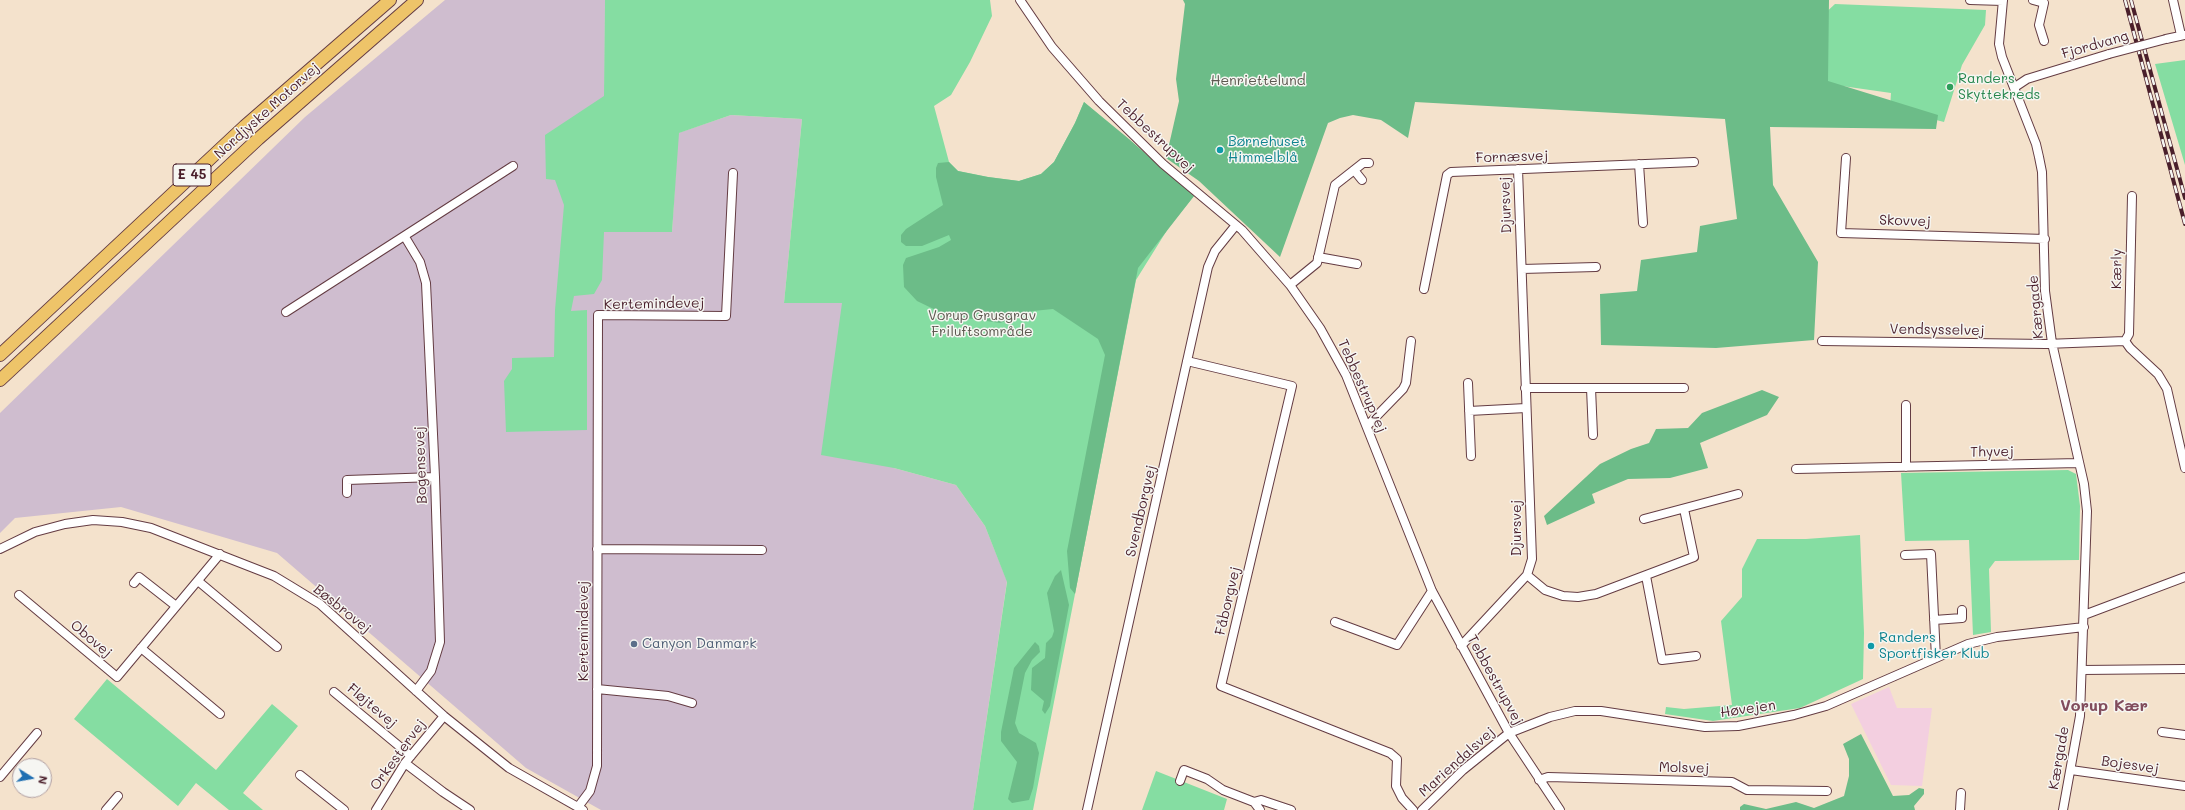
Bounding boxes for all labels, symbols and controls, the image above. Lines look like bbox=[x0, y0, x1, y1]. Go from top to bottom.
street label: Fjordvang bbox=[2060, 27, 2130, 63]
street label: Nordjyske Motorvej bbox=[211, 59, 323, 163]
place label: Randers Skyttekreds bbox=[1958, 71, 2040, 104]
park label: Henriettelund bbox=[1210, 73, 1306, 89]
marker: Randers Skyttekreds bbox=[1945, 82, 1955, 92]
street label: Tebbestrupvej bbox=[1113, 96, 1197, 176]
place label: Børnehuset Himmelblå bbox=[1228, 134, 1306, 166]
marker: Børnehuset Himmelblå bbox=[1215, 145, 1225, 155]
street label: Fornæsvej bbox=[1475, 147, 1549, 167]
road number: E 45 bbox=[173, 164, 211, 186]
street label: Djursvej bbox=[1497, 176, 1515, 234]
street label: Skovvej bbox=[1879, 212, 1931, 230]
street label: Kærly bbox=[2108, 249, 2126, 289]
street label: Kærgade bbox=[2025, 274, 2047, 340]
street label: Kertemindevej bbox=[604, 295, 704, 313]
park label: Vorup Grusgrav Friluftsområde bbox=[928, 308, 1036, 340]
street label: Vendsysselvej bbox=[1889, 321, 1985, 339]
street label: Tebbestrupvej bbox=[1334, 337, 1390, 435]
street label: Bogensevej bbox=[411, 426, 431, 504]
street label: Thyvej bbox=[1970, 443, 2014, 461]
street label: Svendborgvej bbox=[1122, 463, 1160, 559]
street label: Djursvej bbox=[1509, 500, 1525, 556]
street label: Fåborgvej bbox=[1212, 565, 1244, 637]
street label: Bøsbrovej bbox=[310, 581, 374, 637]
street label: Kertemindevej bbox=[576, 581, 592, 681]
street label: Obovej bbox=[67, 617, 115, 661]
place label: Randers Sportfisker Klub bbox=[1879, 630, 1990, 662]
street label: Tebbestrupvej bbox=[1463, 632, 1527, 728]
place label: Canyon Danmark bbox=[642, 636, 757, 652]
marker: Canyon Danmark bbox=[629, 639, 639, 649]
marker: Randers Sportfisker Klub bbox=[1866, 641, 1876, 651]
street label: Fløjtevej bbox=[344, 680, 400, 732]
district label: Vorup Kær bbox=[2060, 696, 2148, 716]
street label: Høvejen bbox=[1719, 697, 1777, 721]
street label: Orkestervej bbox=[367, 716, 429, 794]
street label: Mariendalsvej bbox=[1416, 724, 1498, 800]
street label: Kærgade bbox=[2045, 725, 2073, 791]
street label: Bojesvej bbox=[2100, 753, 2160, 777]
north arrow bbox=[12, 758, 52, 798]
street label: Molsvej bbox=[1659, 759, 1709, 777]
text: N bbox=[35, 775, 51, 786]

